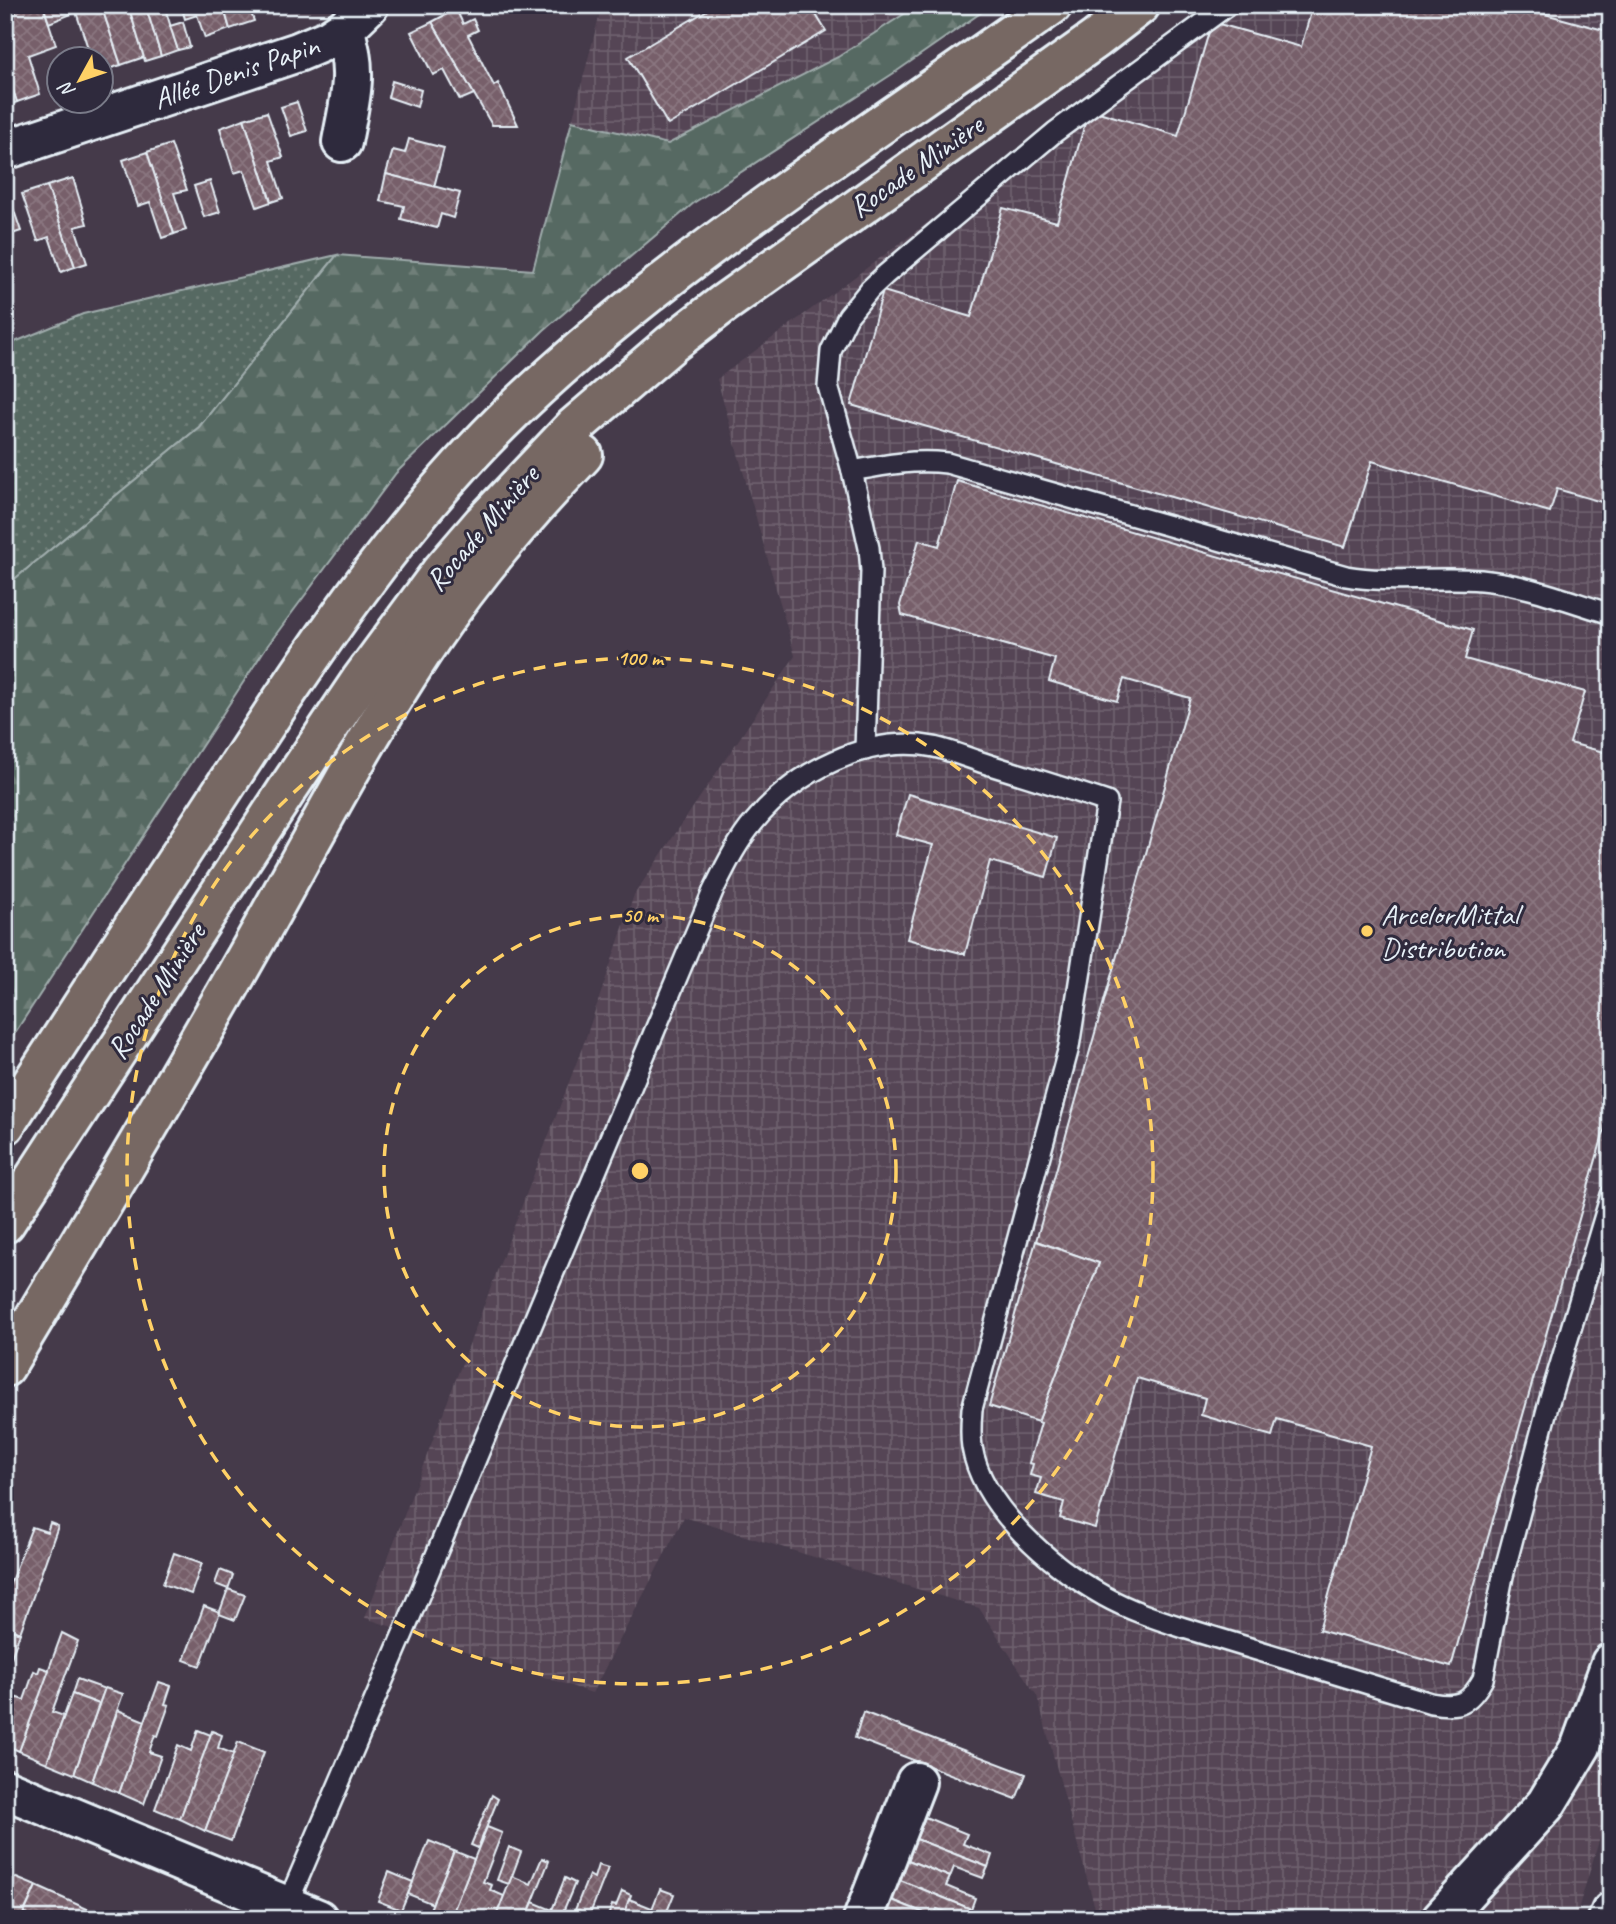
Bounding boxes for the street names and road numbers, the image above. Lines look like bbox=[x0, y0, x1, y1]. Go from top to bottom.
street label: Allée Denis Papin bbox=[148, 26, 325, 118]
street label: Rocade Minière bbox=[842, 105, 992, 226]
street label: Rocade Minière bbox=[417, 455, 549, 599]
street label: Rocade Minière bbox=[98, 914, 215, 1066]

